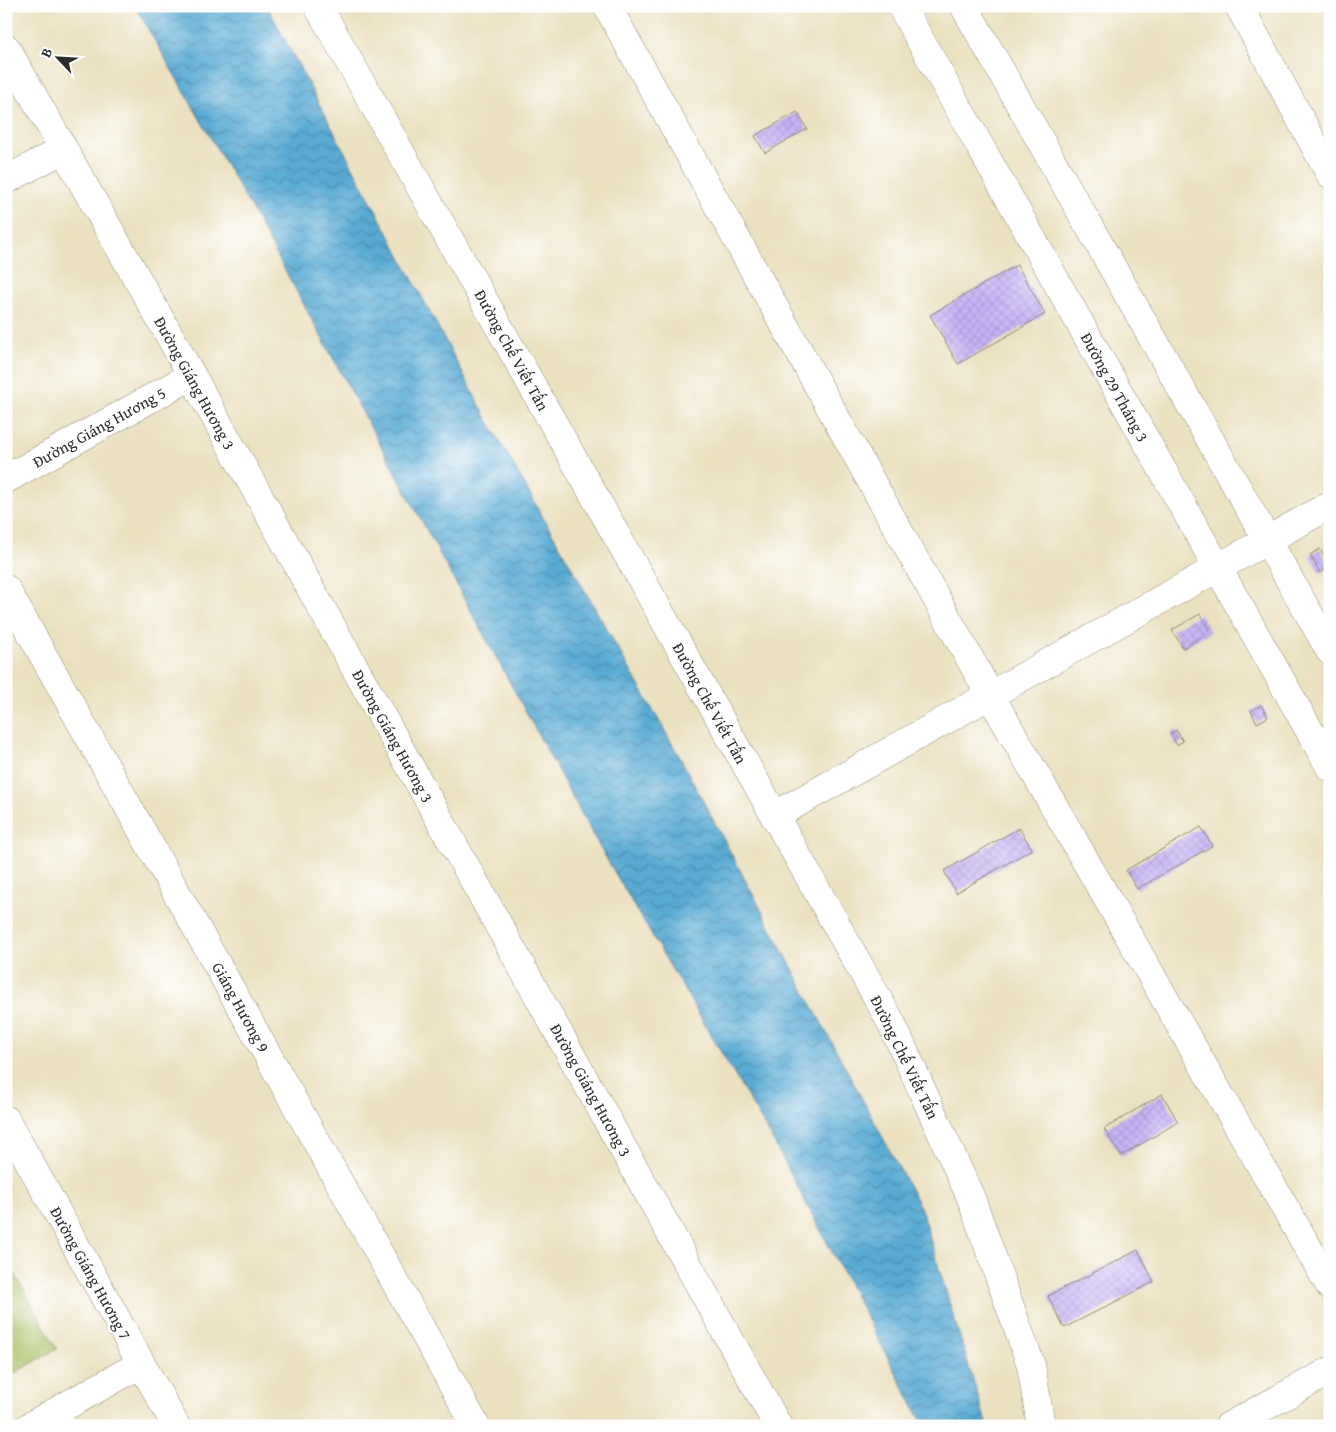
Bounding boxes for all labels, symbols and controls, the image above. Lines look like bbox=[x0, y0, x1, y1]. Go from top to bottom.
north arrow bbox=[32, 32, 82, 82]
text: B bbox=[35, 44, 57, 61]
street label: Đường Chế Viết Tấn bbox=[469, 285, 555, 415]
street label: Đường Giáng Hương 3 bbox=[148, 312, 242, 454]
street label: Đường 29 Tháng 3 bbox=[1075, 328, 1155, 446]
street label: Đường Giáng Hương 5 bbox=[28, 380, 170, 474]
street label: Đường Chế Viết Tấn bbox=[667, 638, 753, 768]
street label: Đường Giáng Hương 3 bbox=[346, 665, 440, 807]
street label: Giáng Hương 9 bbox=[206, 958, 276, 1057]
street label: Đường Chế Viết Tấn bbox=[865, 991, 945, 1123]
street label: Đường Giáng Hương 3 bbox=[544, 1019, 638, 1161]
street label: Đường Giáng Hương 7 bbox=[44, 1202, 138, 1344]

